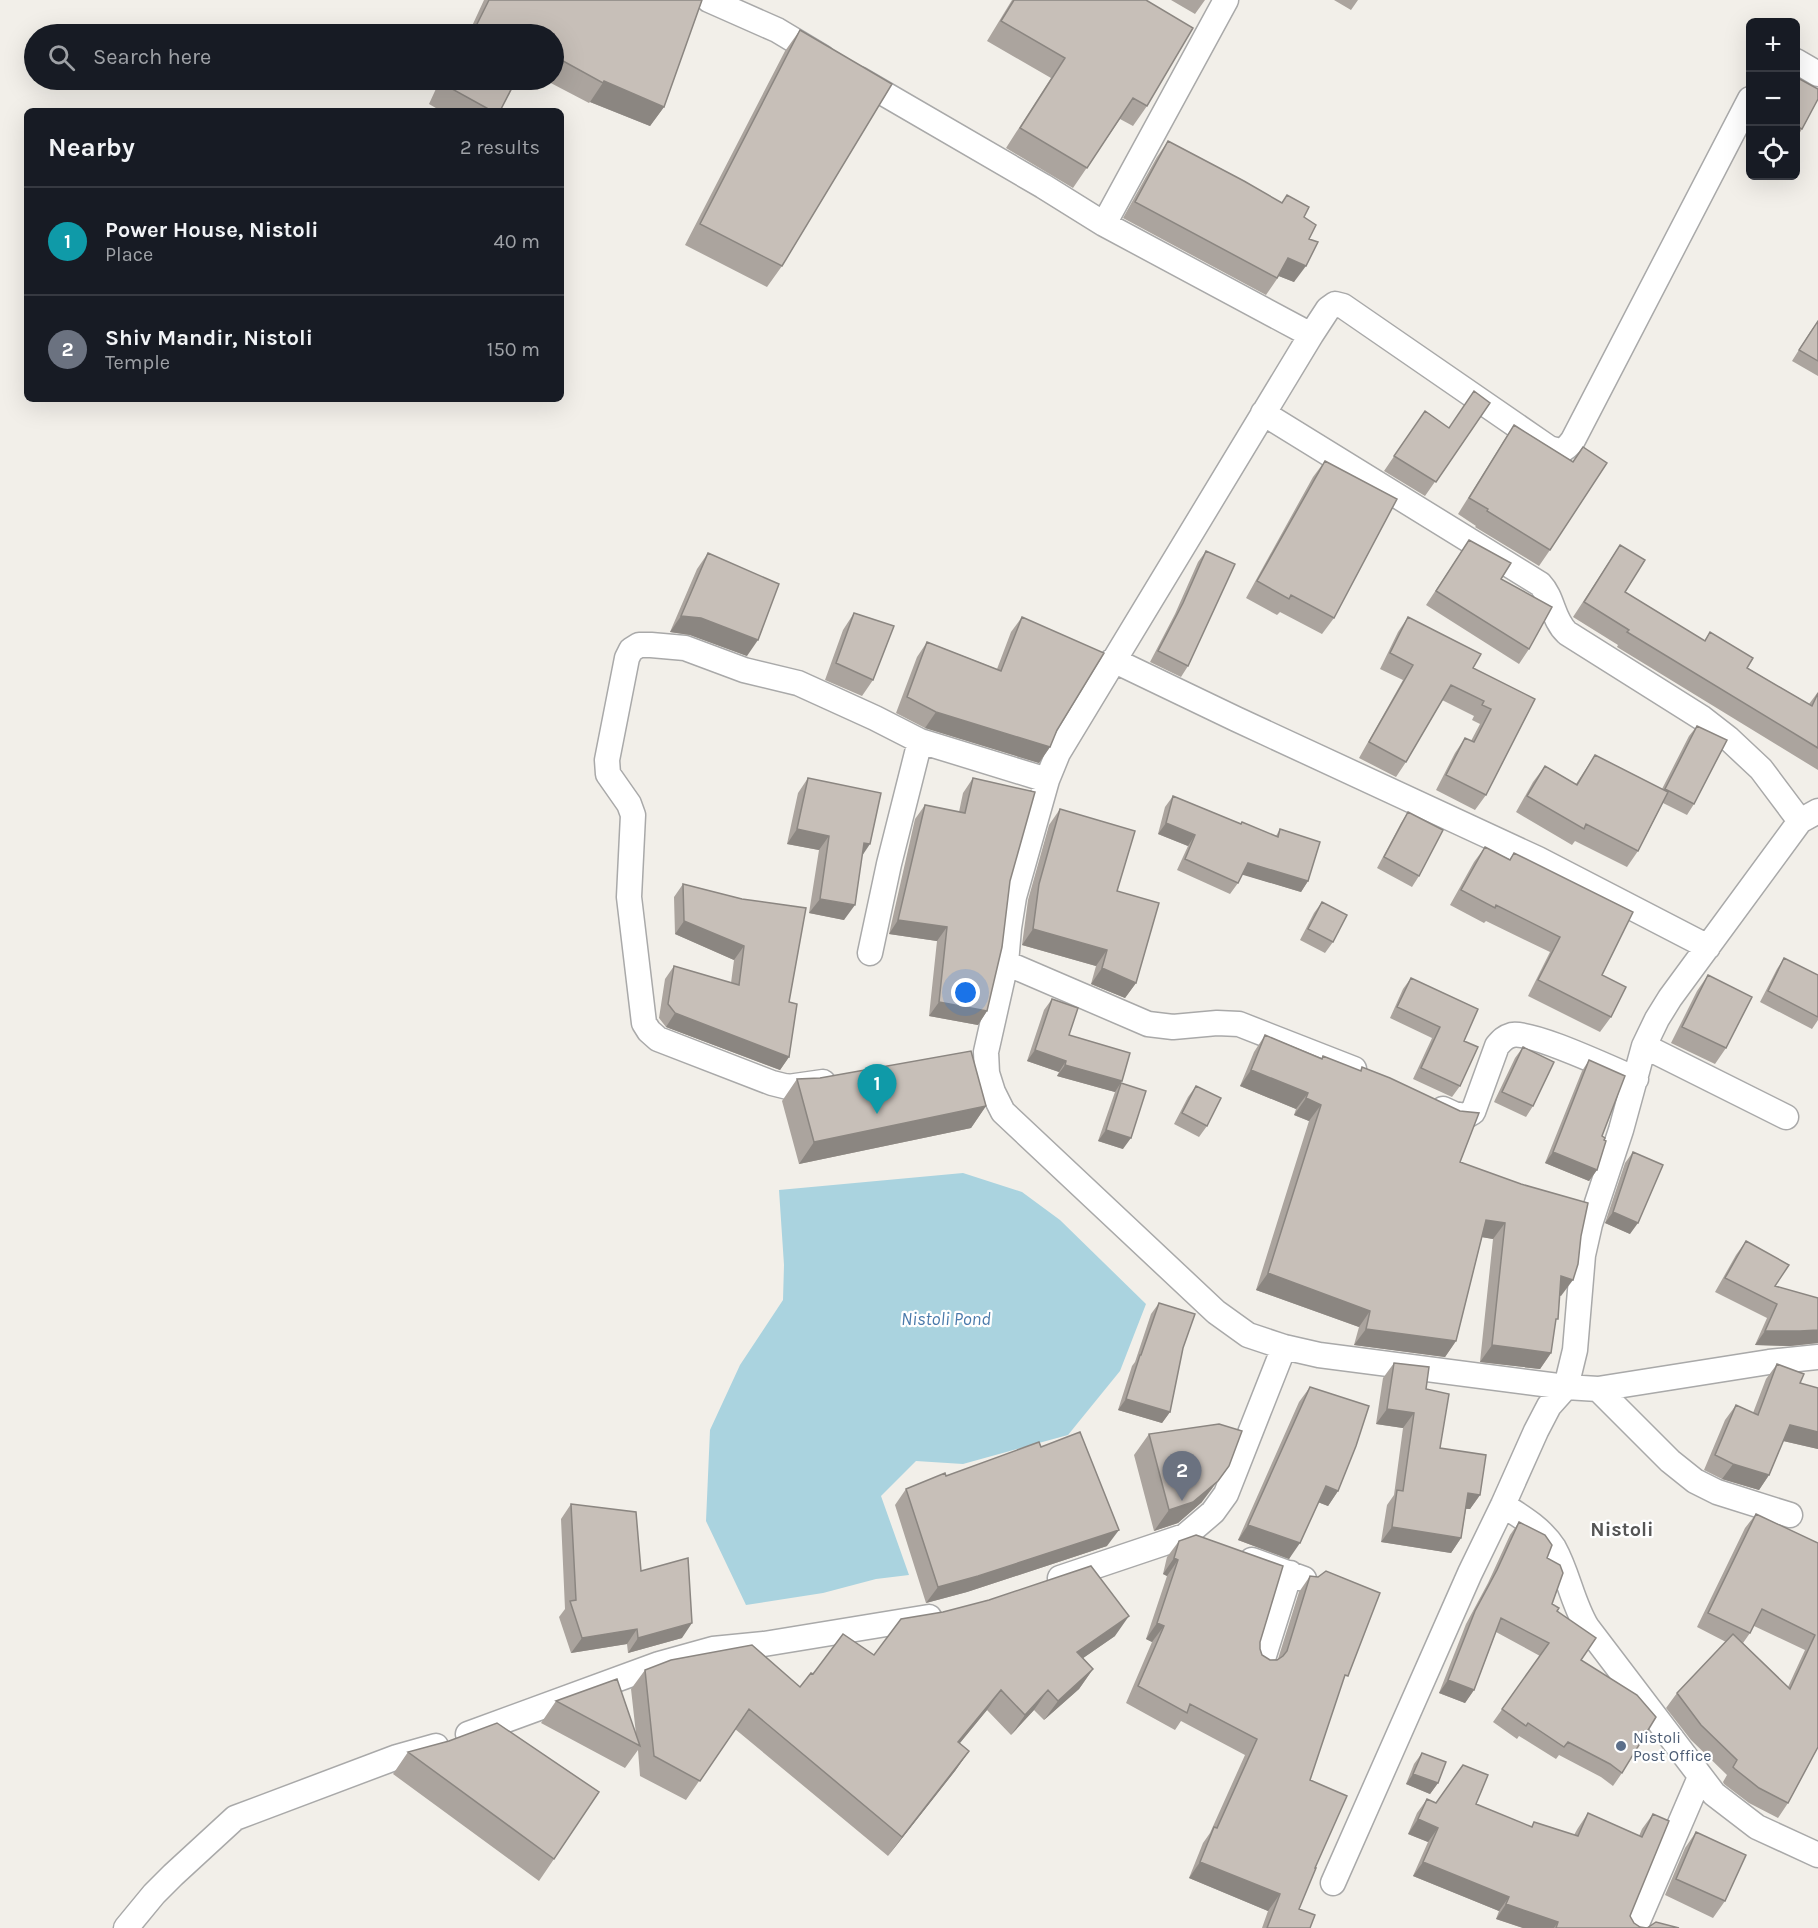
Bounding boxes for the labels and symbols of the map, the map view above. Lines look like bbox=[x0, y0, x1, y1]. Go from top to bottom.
your location bbox=[951, 978, 980, 1007]
pin: 1 bbox=[858, 1064, 896, 1114]
water label: Nistoli Pond bbox=[901, 1308, 991, 1330]
pin: 2 bbox=[1162, 1452, 1202, 1501]
district label: Nistoli bbox=[1590, 1518, 1654, 1541]
place label: Nistoli Post Office bbox=[1633, 1728, 1711, 1765]
marker: Nistoli Post Office bbox=[1614, 1739, 1628, 1753]

